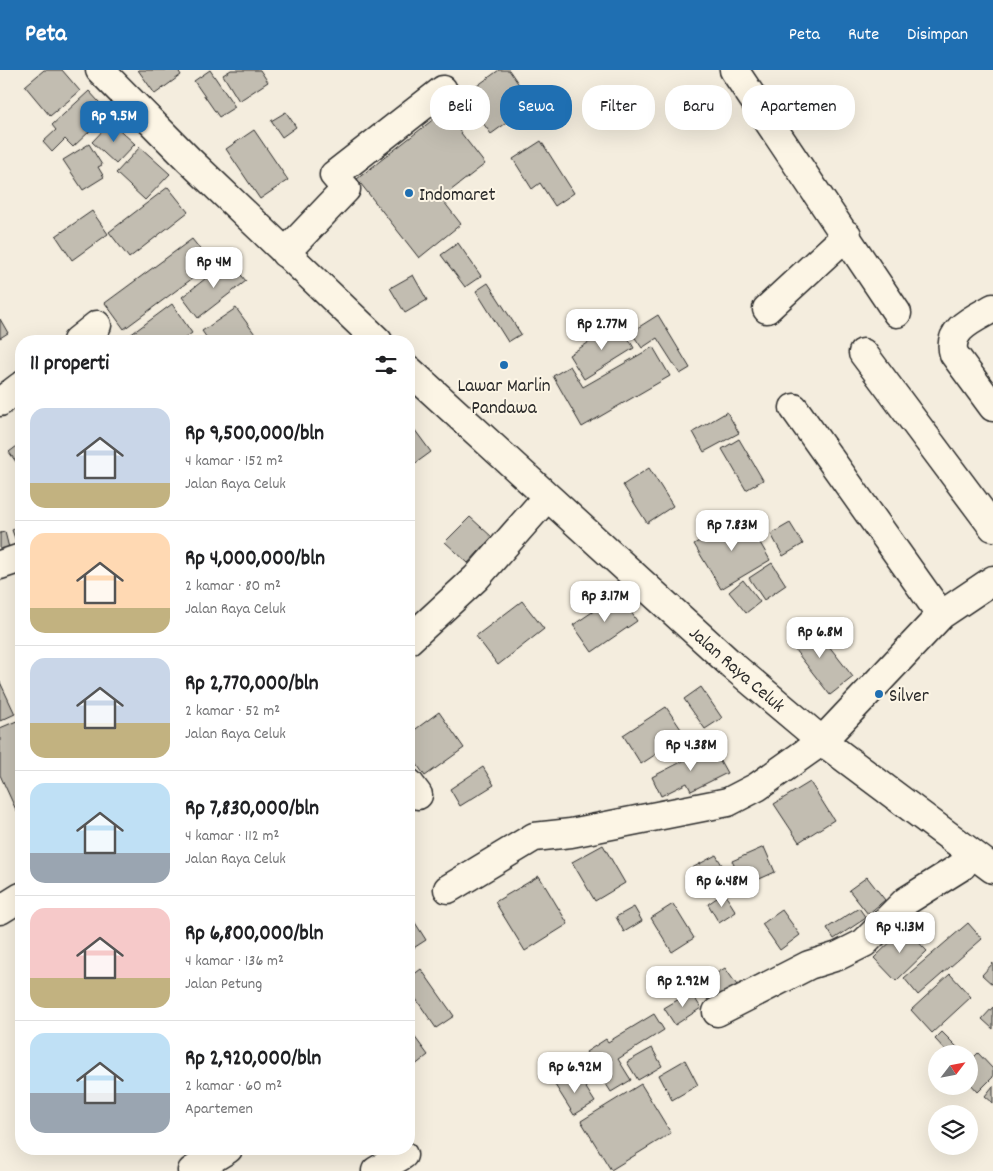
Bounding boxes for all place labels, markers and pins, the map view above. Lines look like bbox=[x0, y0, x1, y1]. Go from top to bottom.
pin: Rp 9.5M bbox=[68, 100, 160, 143]
place label: Indomaret bbox=[419, 183, 495, 210]
marker: Indomaret bbox=[403, 187, 415, 199]
pin: Rp 4M bbox=[179, 246, 249, 289]
pin: Rp 2.77M bbox=[550, 308, 654, 351]
marker: Lawar Marlin Pandawa bbox=[498, 359, 510, 371]
place label: Lawar Marlin Pandawa bbox=[457, 374, 551, 423]
pin: Rp 7.83M bbox=[680, 510, 784, 552]
pin: Rp 3.17M bbox=[553, 580, 657, 623]
pin: Rp 6.8M bbox=[774, 616, 866, 659]
place label: Silver bbox=[889, 684, 929, 711]
marker: Silver bbox=[873, 688, 885, 700]
pin: Rp 4.38M bbox=[639, 730, 743, 772]
pin: Rp 6.48M bbox=[670, 866, 774, 908]
pin: Rp 4.13M bbox=[848, 912, 952, 954]
pin: Rp 2.92M bbox=[631, 966, 735, 1008]
pin: Rp 6.92M bbox=[523, 1052, 627, 1094]

